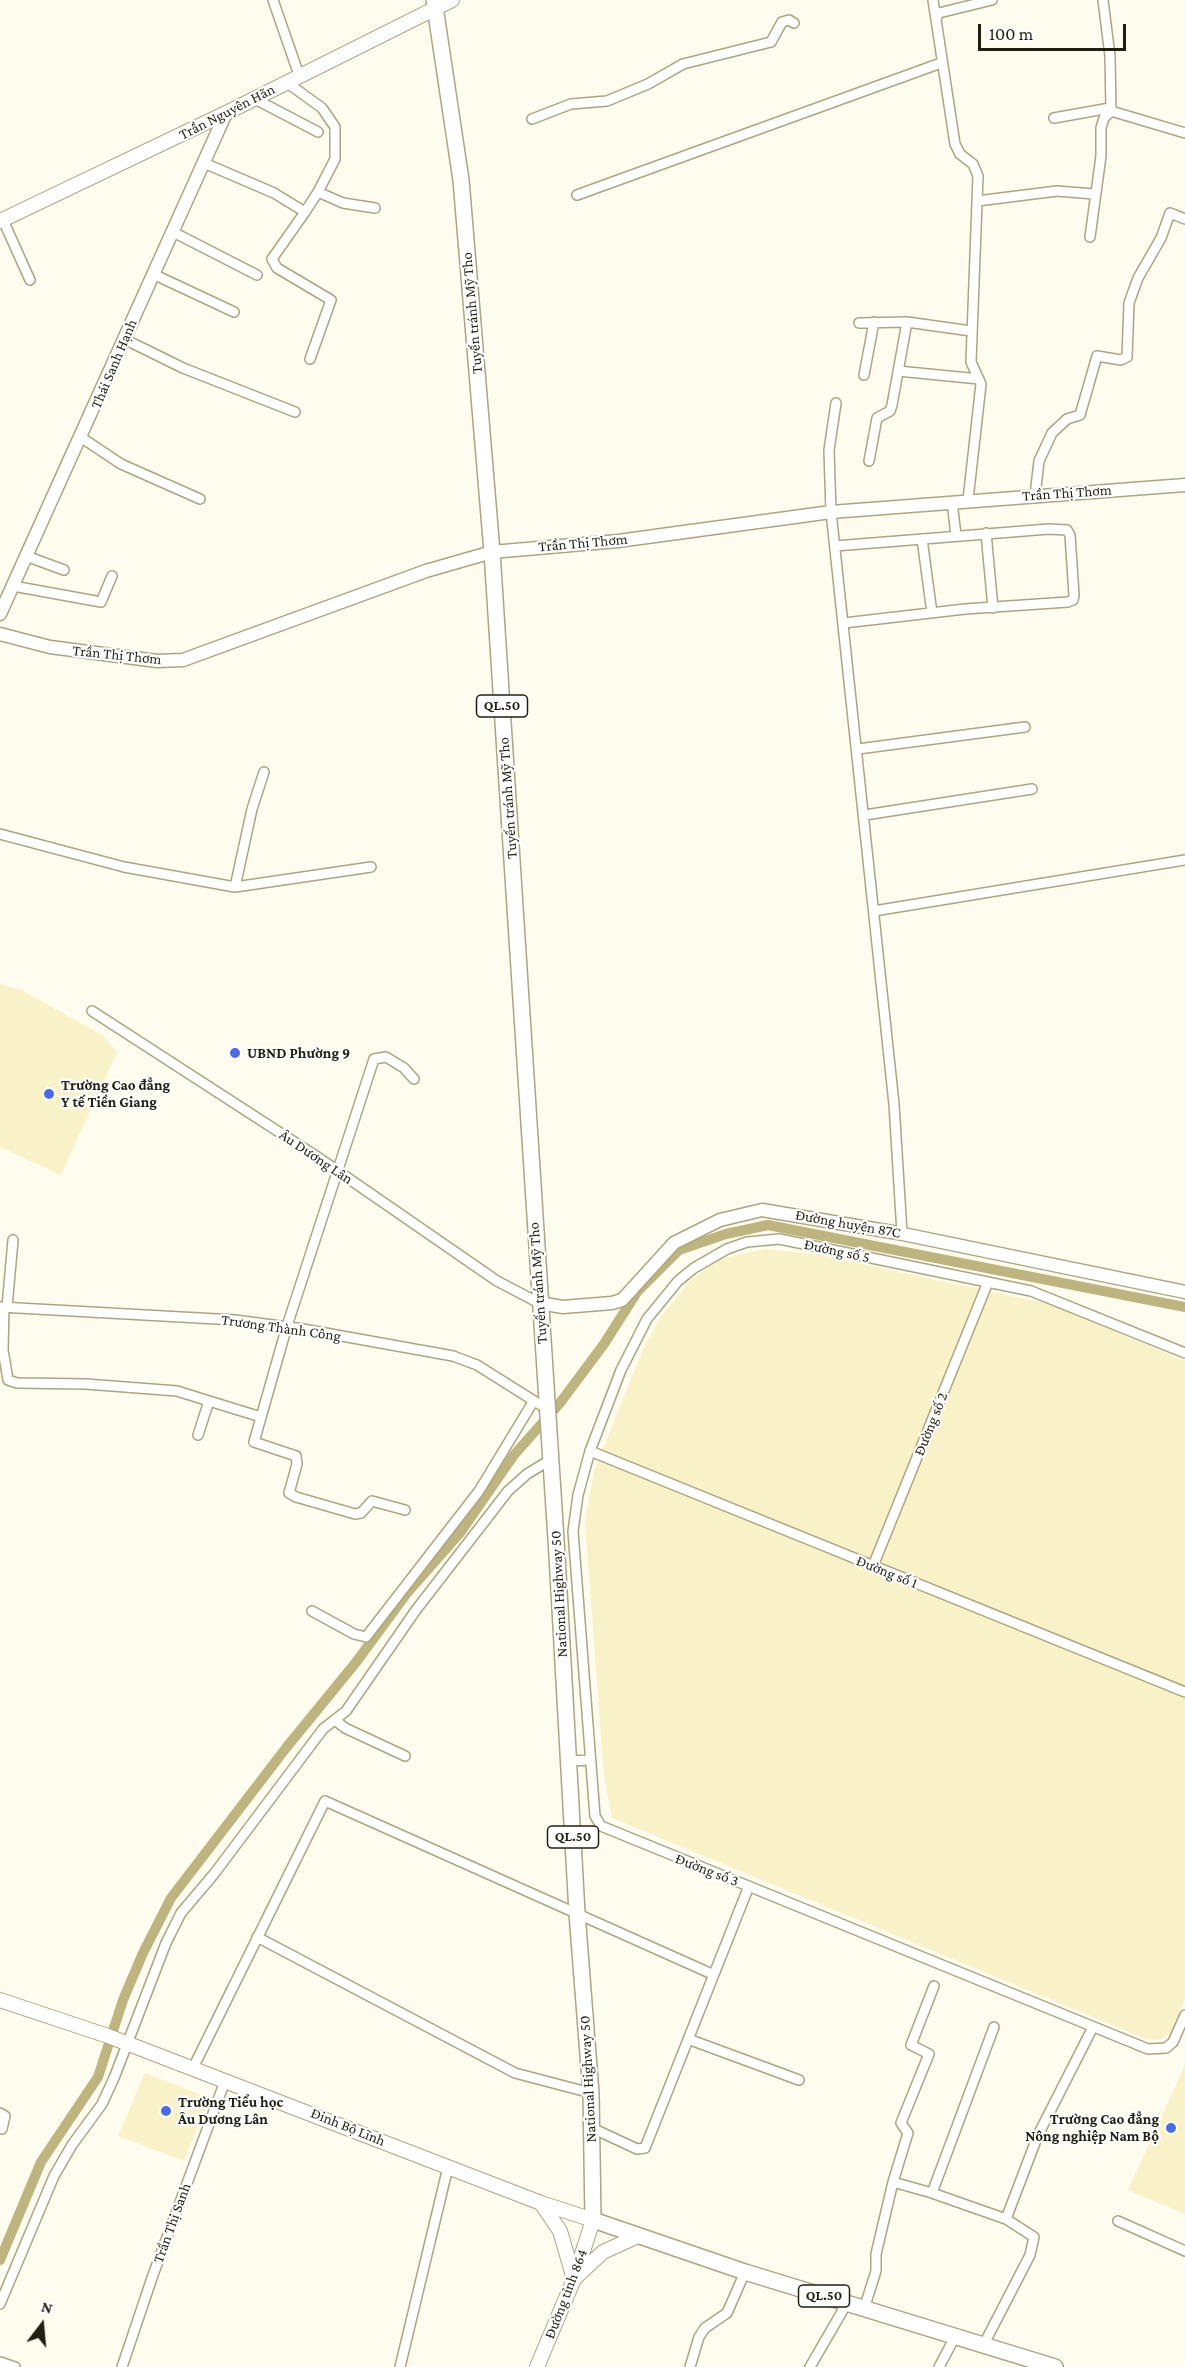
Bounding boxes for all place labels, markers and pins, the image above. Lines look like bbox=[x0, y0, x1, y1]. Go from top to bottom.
place label: UBND Phường 9 bbox=[247, 1044, 350, 1062]
marker: UBND Phường 9 bbox=[228, 1046, 242, 1060]
place label: Trường Cao đẳng Y tế Tiền Giang bbox=[61, 1076, 170, 1111]
marker: Trường Cao đẳng Y tế Tiền Giang bbox=[42, 1087, 56, 1101]
place label: Trường Tiểu học Âu Dương Lân bbox=[178, 2093, 283, 2128]
marker: Trường Tiểu học Âu Dương Lân bbox=[159, 2104, 173, 2118]
place label: Trường Cao đẳng Nông nghiệp Nam Bộ bbox=[1025, 2110, 1159, 2145]
marker: Trường Cao đẳng Nông nghiệp Nam Bộ bbox=[1164, 2121, 1178, 2135]

